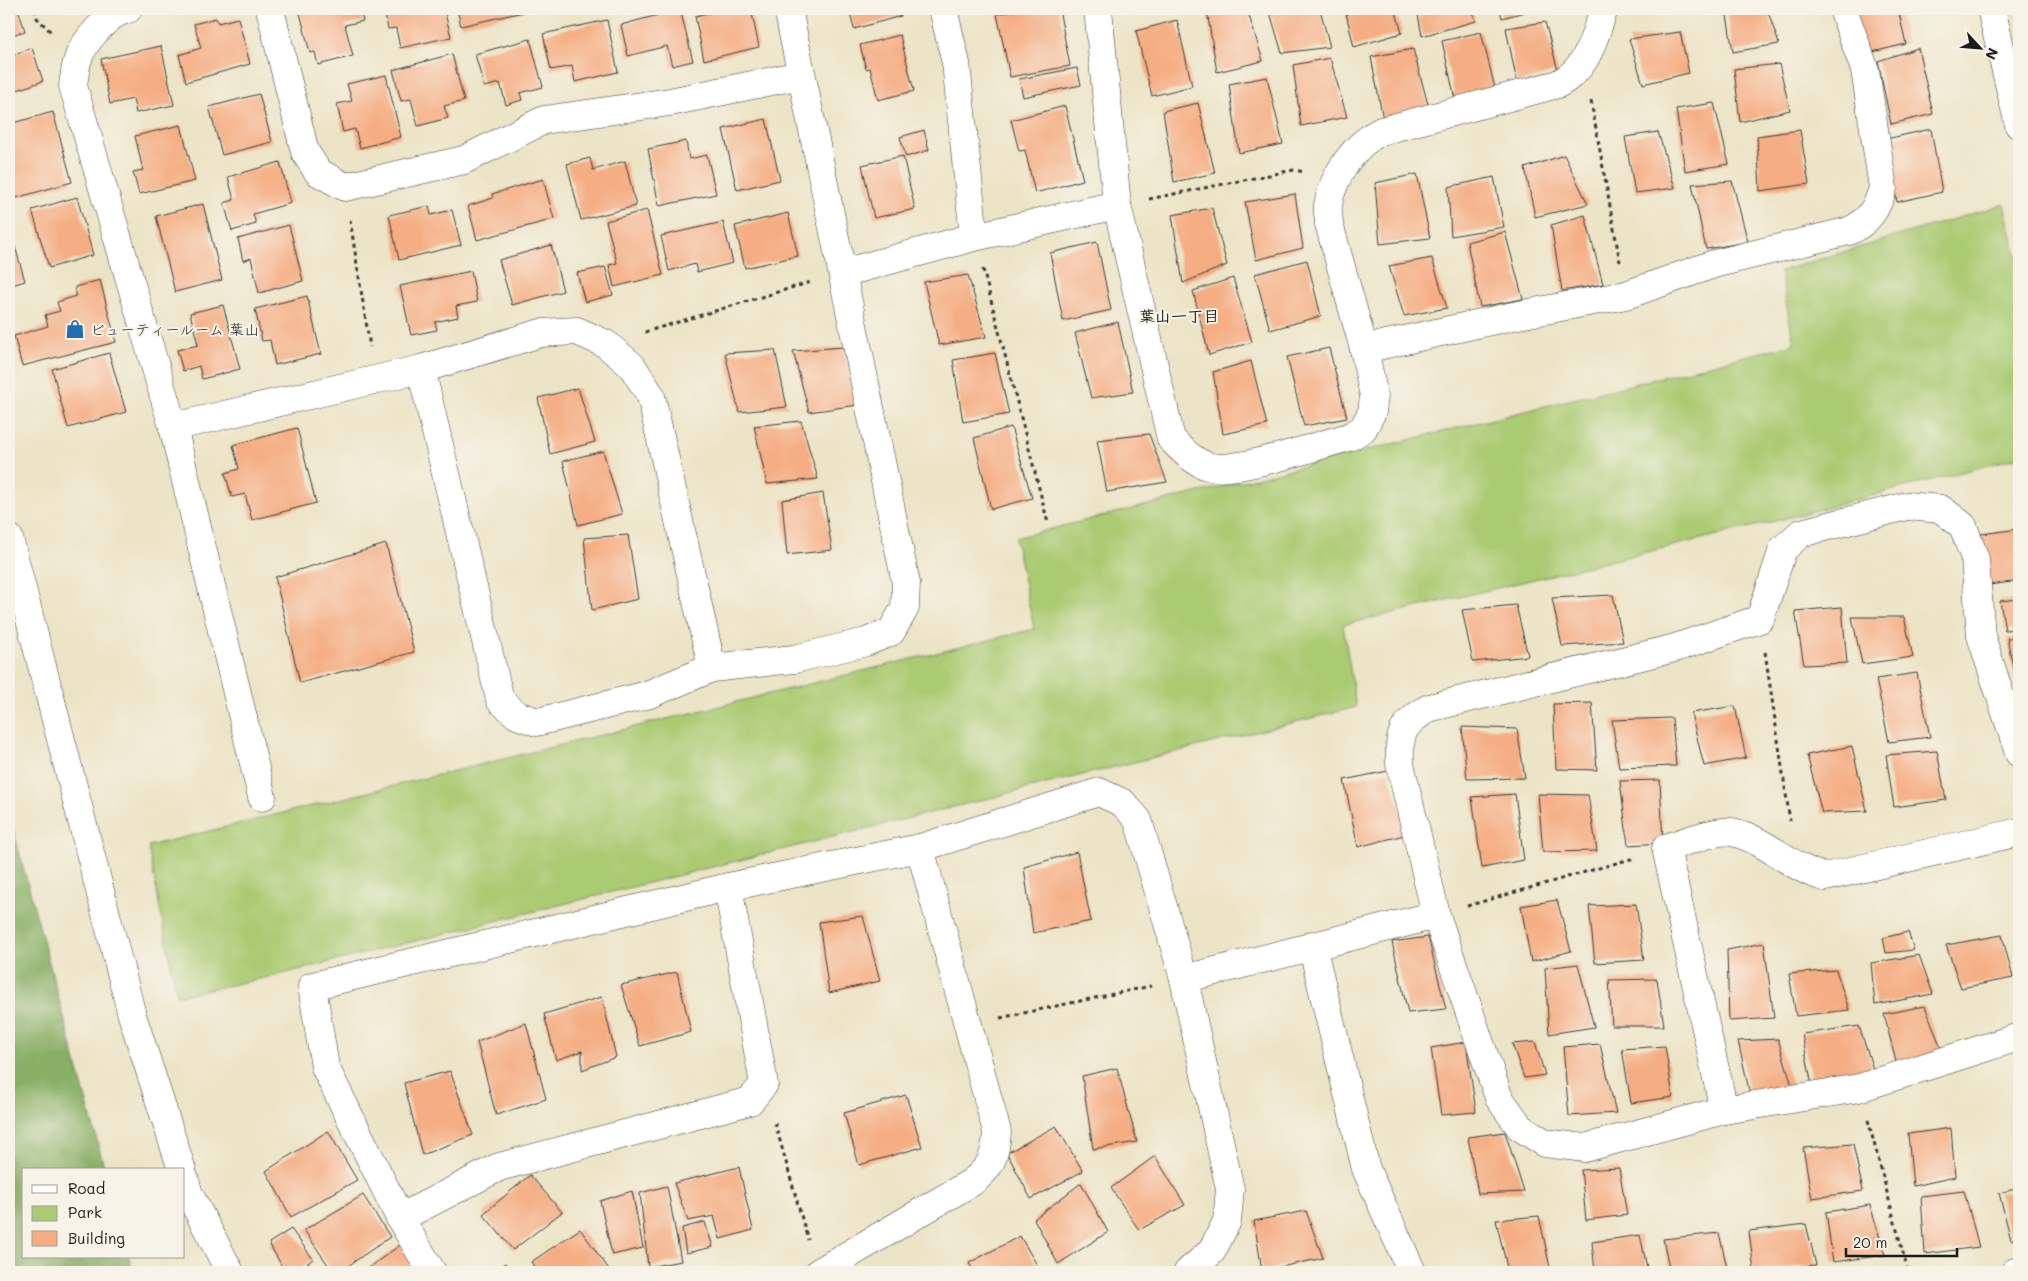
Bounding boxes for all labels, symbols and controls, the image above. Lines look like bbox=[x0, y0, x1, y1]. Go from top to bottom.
north arrow bbox=[1956, 22, 2006, 72]
text: N bbox=[1981, 45, 2003, 63]
district label: 葉山一丁目 bbox=[1139, 305, 1219, 326]
shop icon: ビューティールーム 葉山 bbox=[64, 318, 86, 340]
place label: ビューティールーム 葉山 bbox=[90, 319, 259, 339]
legend bbox=[22, 1168, 185, 1258]
text: Road bbox=[68, 1178, 105, 1198]
text: Park bbox=[68, 1202, 102, 1222]
scale bar bbox=[1846, 1226, 1957, 1258]
text: Building bbox=[68, 1228, 125, 1248]
text: 20 m bbox=[1853, 1232, 1887, 1252]

